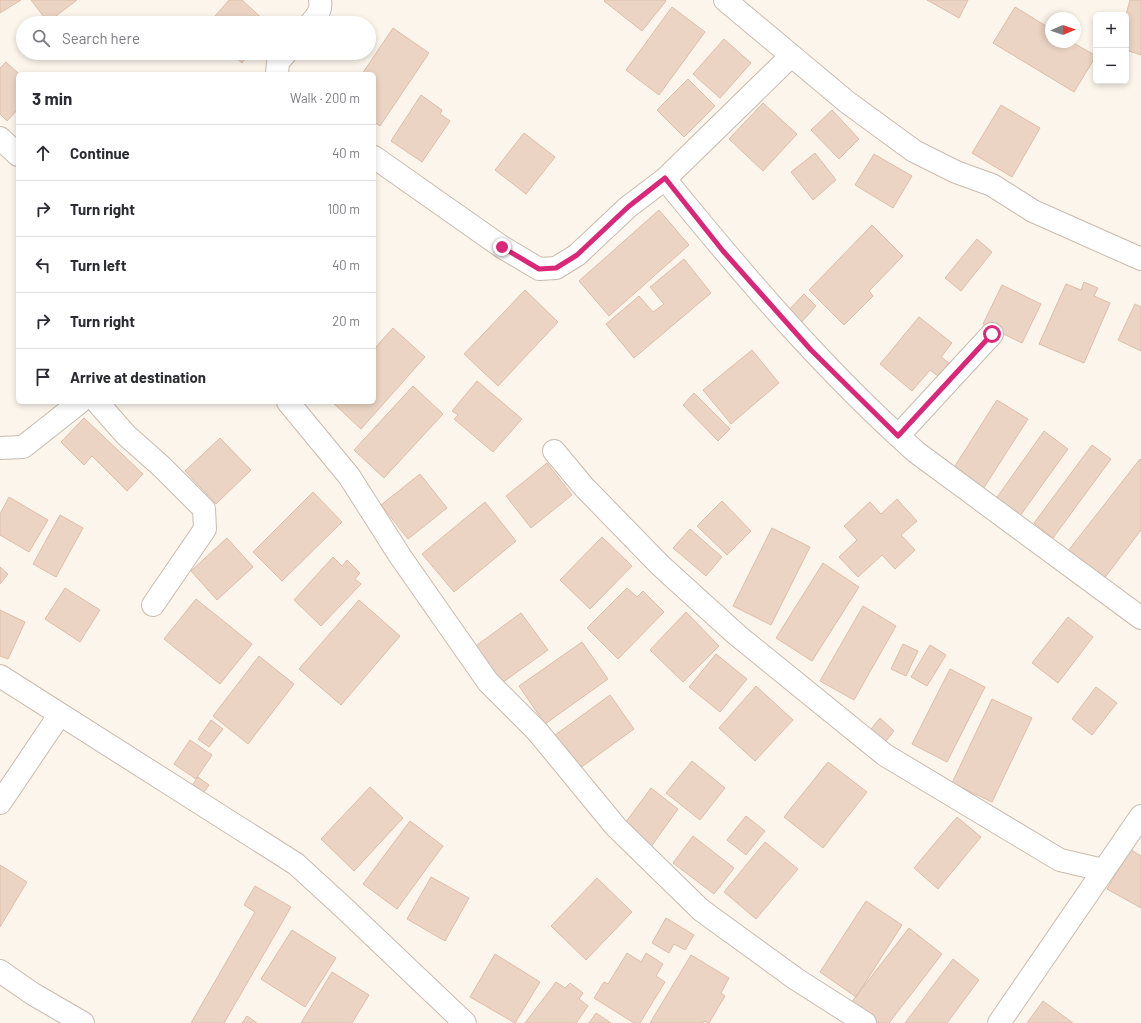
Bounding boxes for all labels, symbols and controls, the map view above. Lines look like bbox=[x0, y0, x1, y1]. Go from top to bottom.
north arrow bbox=[1045, 12, 1081, 48]
map controls bbox=[1093, 12, 1129, 84]
button: + bbox=[1093, 12, 1129, 48]
search box bbox=[16, 16, 376, 60]
icon: search bbox=[30, 27, 52, 49]
text: Search here bbox=[62, 29, 140, 47]
button: − bbox=[1093, 48, 1129, 84]
text: 3 min bbox=[32, 88, 72, 108]
text: Walk · 200 m bbox=[290, 90, 360, 106]
icon: ahead bbox=[32, 142, 54, 164]
text: Continue bbox=[70, 144, 130, 162]
text: 40 m bbox=[332, 145, 360, 161]
icon: right bbox=[32, 198, 54, 220]
text: Turn right bbox=[70, 200, 135, 218]
text: 100 m bbox=[327, 201, 360, 217]
route end bbox=[493, 238, 511, 256]
icon: left bbox=[32, 254, 54, 276]
text: Turn left bbox=[70, 256, 126, 274]
text: 40 m bbox=[332, 257, 360, 273]
icon: right bbox=[32, 310, 54, 332]
text: Turn right bbox=[70, 312, 135, 330]
text: 20 m bbox=[332, 313, 360, 329]
route start bbox=[983, 325, 1001, 343]
icon: arrive bbox=[32, 366, 54, 388]
text: Arrive at destination bbox=[70, 368, 206, 386]

